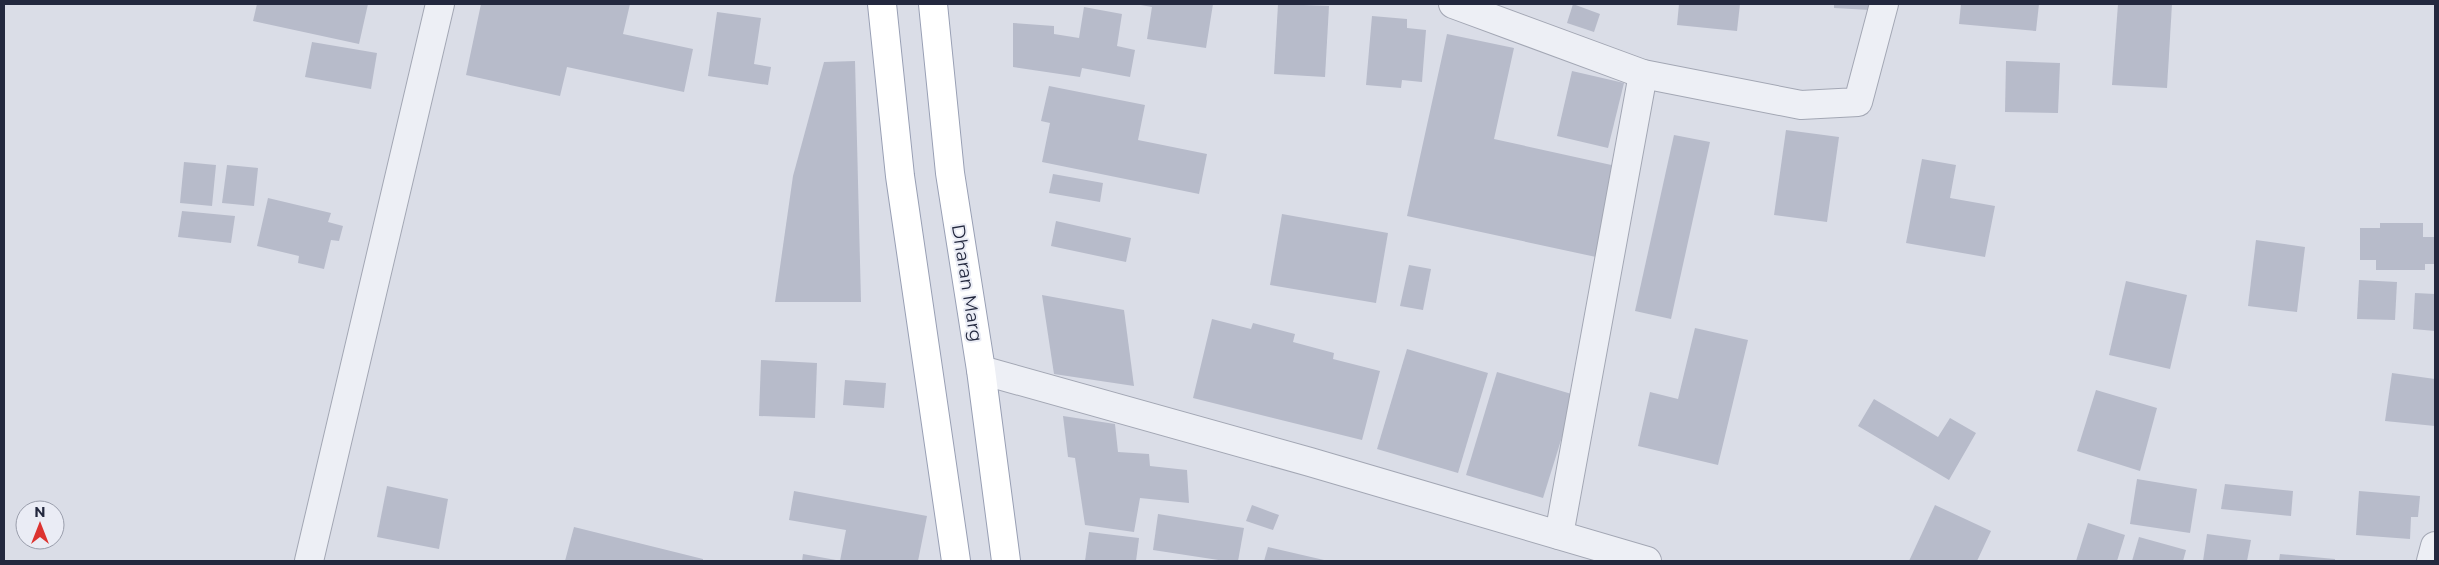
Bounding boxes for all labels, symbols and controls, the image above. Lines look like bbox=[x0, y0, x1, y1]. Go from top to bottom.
street label: Dharan Marg bbox=[947, 223, 987, 343]
north arrow bbox=[15, 500, 65, 550]
text: N bbox=[34, 503, 46, 521]

